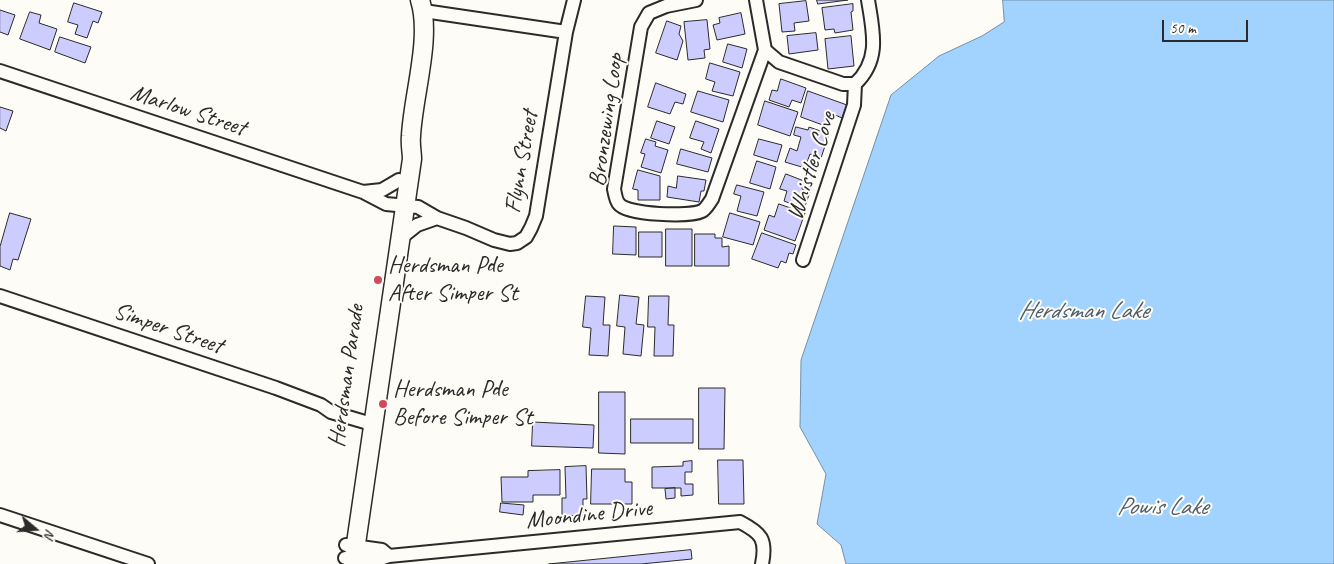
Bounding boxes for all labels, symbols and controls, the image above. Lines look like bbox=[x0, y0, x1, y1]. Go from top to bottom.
scale bar bbox=[1164, 10, 1250, 42]
text: 50 m bbox=[1170, 19, 1196, 38]
street label: Bronzewing Loop bbox=[583, 52, 631, 188]
street label: Marlow Street bbox=[127, 79, 249, 143]
street label: Whistler Cove bbox=[781, 108, 843, 224]
street label: Flynn Street bbox=[499, 109, 545, 215]
place label: Herdsman Pde After Simper St bbox=[388, 252, 518, 308]
marker: Herdsman Pde After Simper St bbox=[372, 274, 384, 286]
water label: Herdsman Lake bbox=[1018, 296, 1148, 326]
street label: Simper Street bbox=[110, 297, 226, 361]
street label: Herdsman Parade bbox=[323, 303, 371, 449]
place label: Herdsman Pde Before Simper St bbox=[393, 376, 532, 432]
marker: Herdsman Pde Before Simper St bbox=[377, 398, 389, 410]
water label: Powis Lake bbox=[1117, 492, 1207, 522]
street label: Moondine Drive bbox=[525, 494, 653, 536]
north arrow bbox=[10, 504, 60, 554]
text: N bbox=[40, 527, 59, 541]

